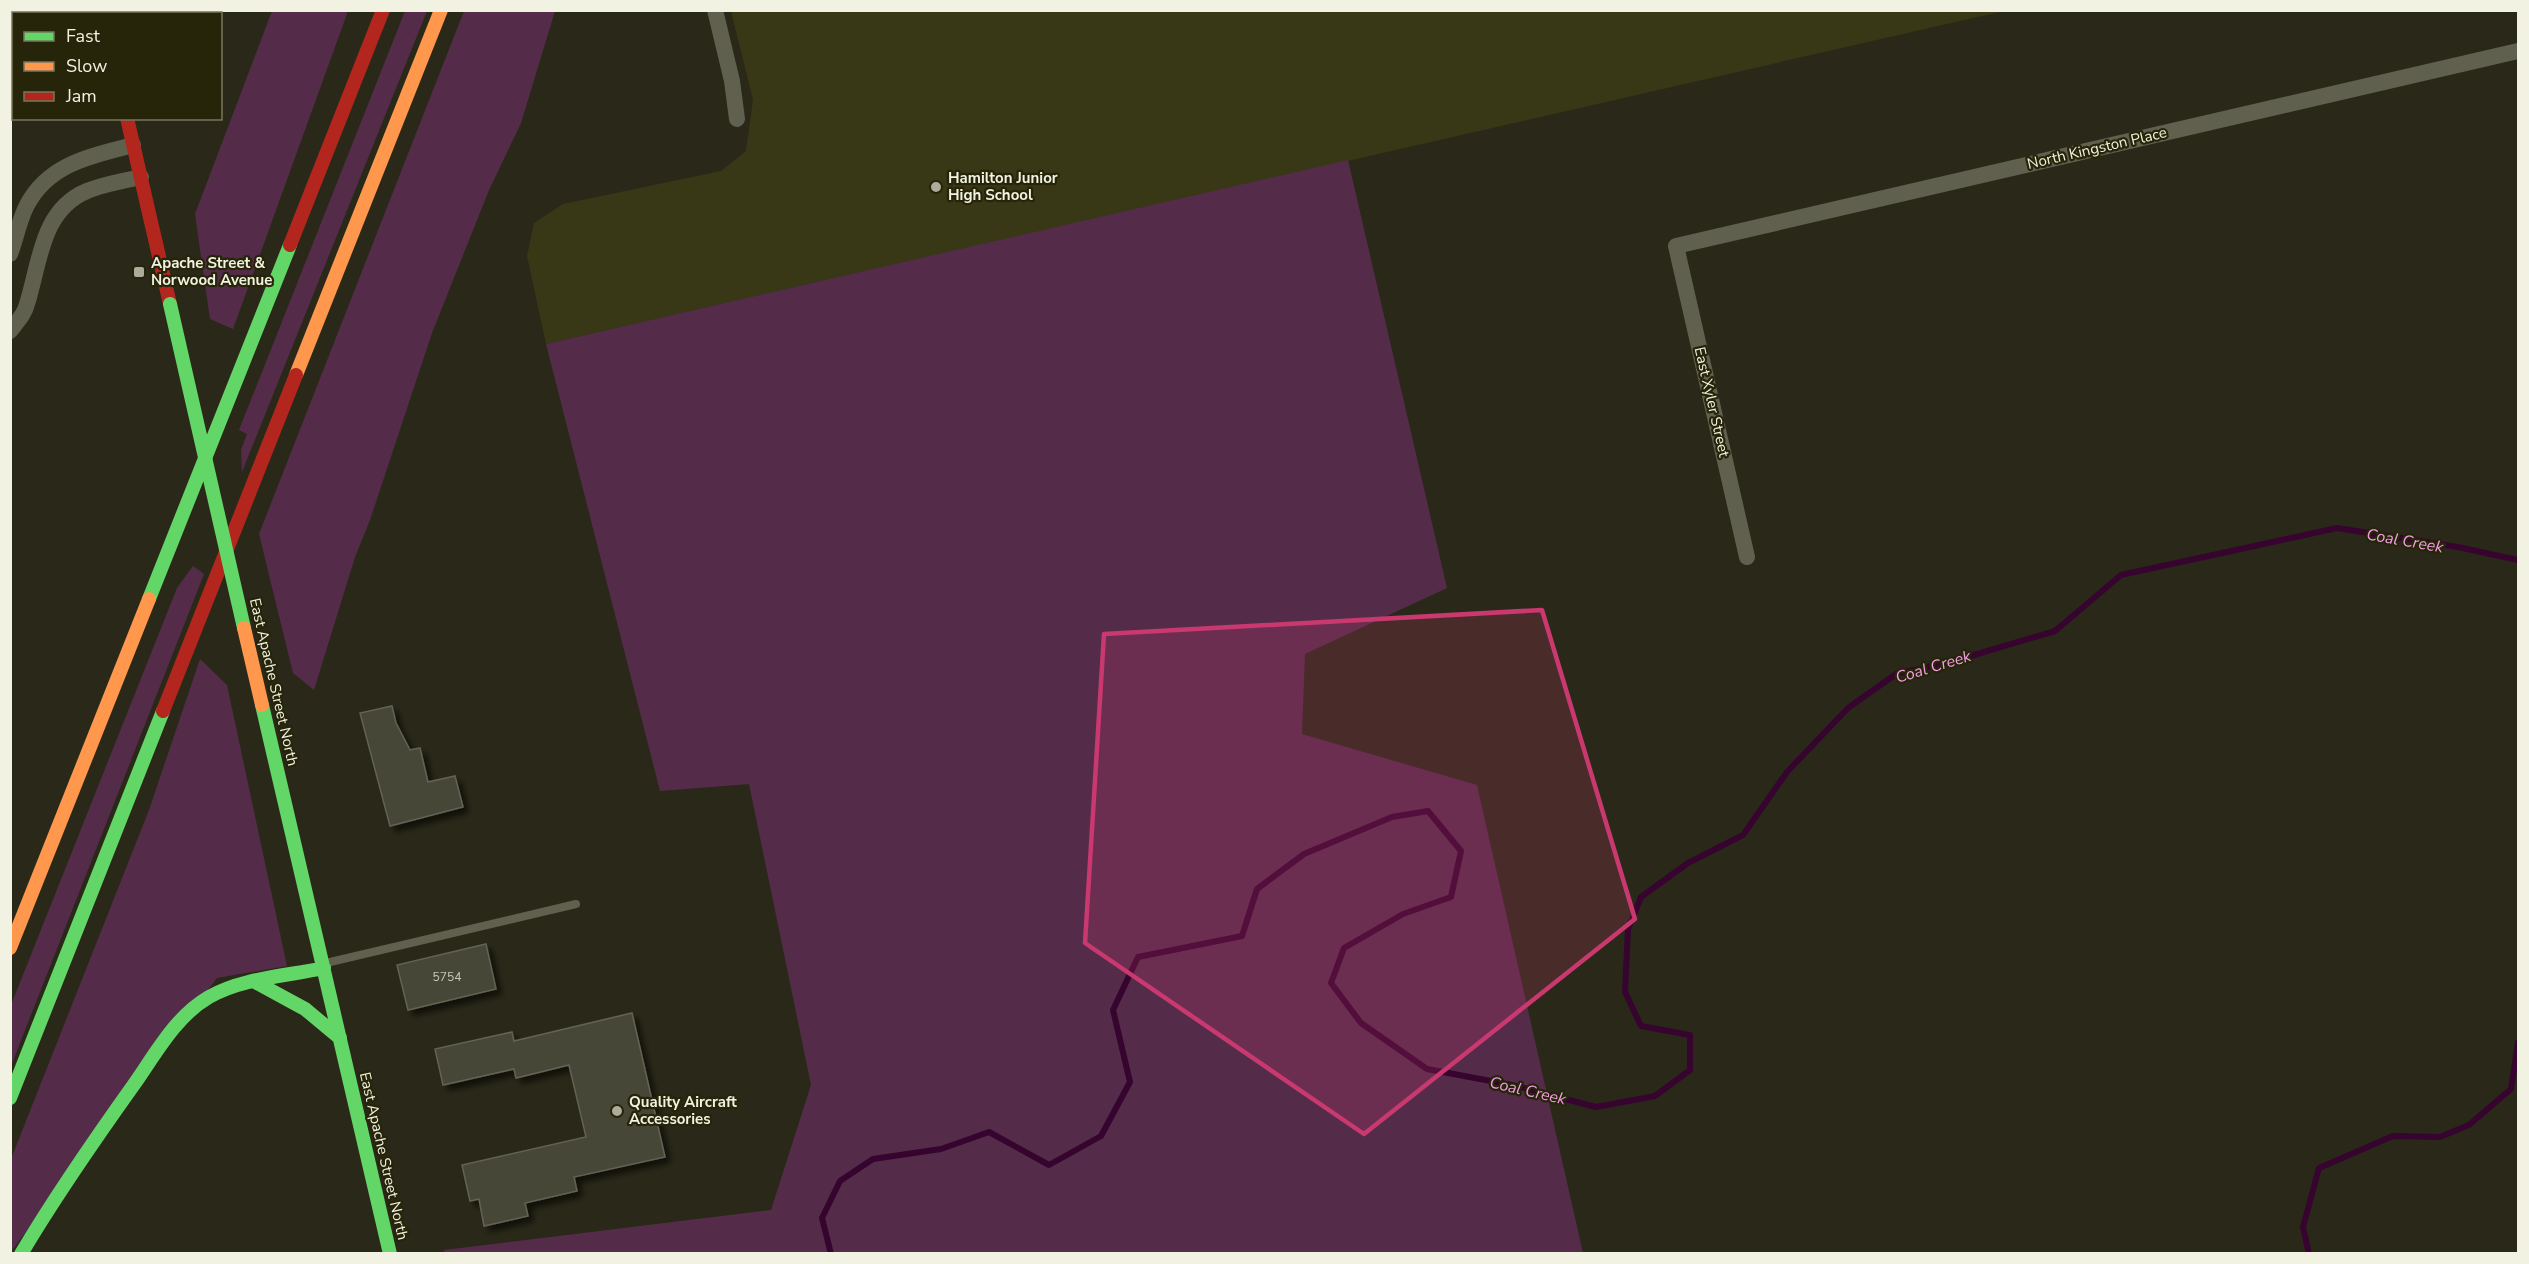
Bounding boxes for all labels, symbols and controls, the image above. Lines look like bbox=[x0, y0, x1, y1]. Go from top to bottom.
legend bbox=[12, 12, 222, 120]
text: Fast bbox=[66, 24, 101, 48]
text: Slow bbox=[66, 54, 107, 78]
text: Jam bbox=[65, 84, 97, 108]
street label: North Kingston Place bbox=[2025, 122, 2169, 174]
place label: Hamilton Junior High School bbox=[948, 168, 1058, 205]
marker: Hamilton Junior High School bbox=[929, 180, 943, 194]
place label: Apache Street & Norwood Avenue bbox=[151, 253, 272, 290]
marker: Apache Street & Norwood Avenue bbox=[132, 265, 146, 279]
street label: East Xyler Street bbox=[1690, 345, 1735, 460]
water label: Coal Creek bbox=[2365, 523, 2446, 559]
street label: East Apache Street North bbox=[245, 596, 303, 768]
water label: Coal Creek bbox=[1893, 645, 1975, 689]
house number: 5754 bbox=[433, 969, 461, 985]
street label: East Apache Street North bbox=[355, 1070, 413, 1242]
water label: Coal Creek bbox=[1487, 1071, 1569, 1111]
place label: Quality Aircraft Accessories bbox=[629, 1092, 737, 1129]
marker: Quality Aircraft Accessories bbox=[610, 1104, 624, 1118]

